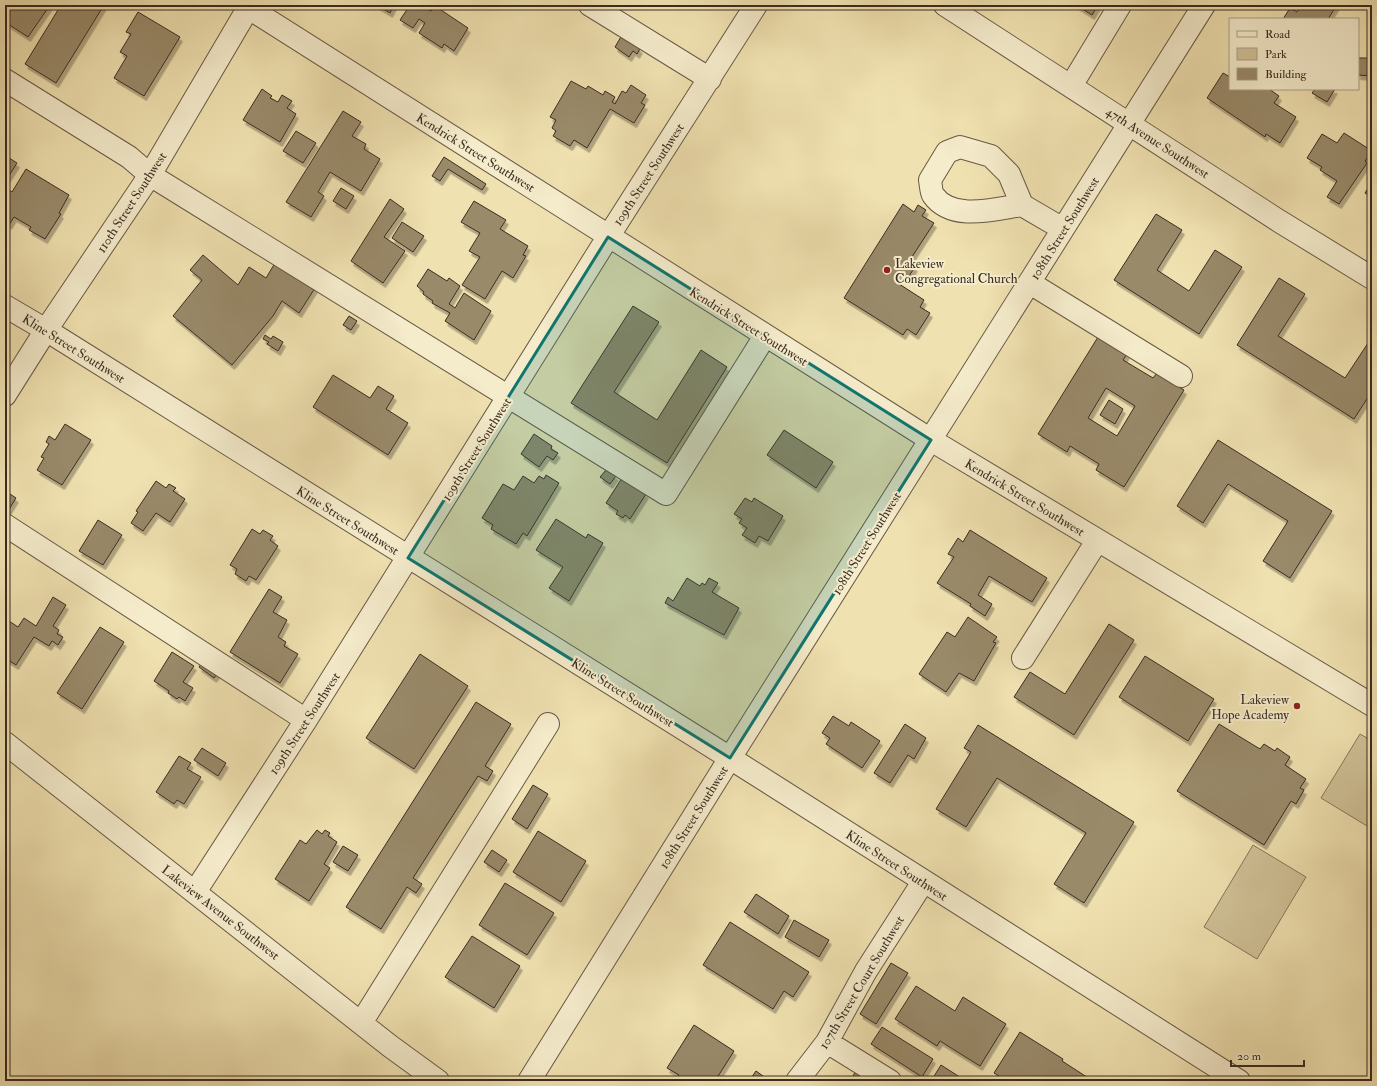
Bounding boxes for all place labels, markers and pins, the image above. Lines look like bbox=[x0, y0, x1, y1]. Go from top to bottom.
place label: Lakeview Congregational Church bbox=[895, 256, 1018, 287]
marker: Lakeview Congregational Church bbox=[882, 265, 892, 275]
place label: Lakeview Hope Academy bbox=[1211, 692, 1290, 724]
marker: Lakeview Hope Academy bbox=[1292, 701, 1302, 711]

